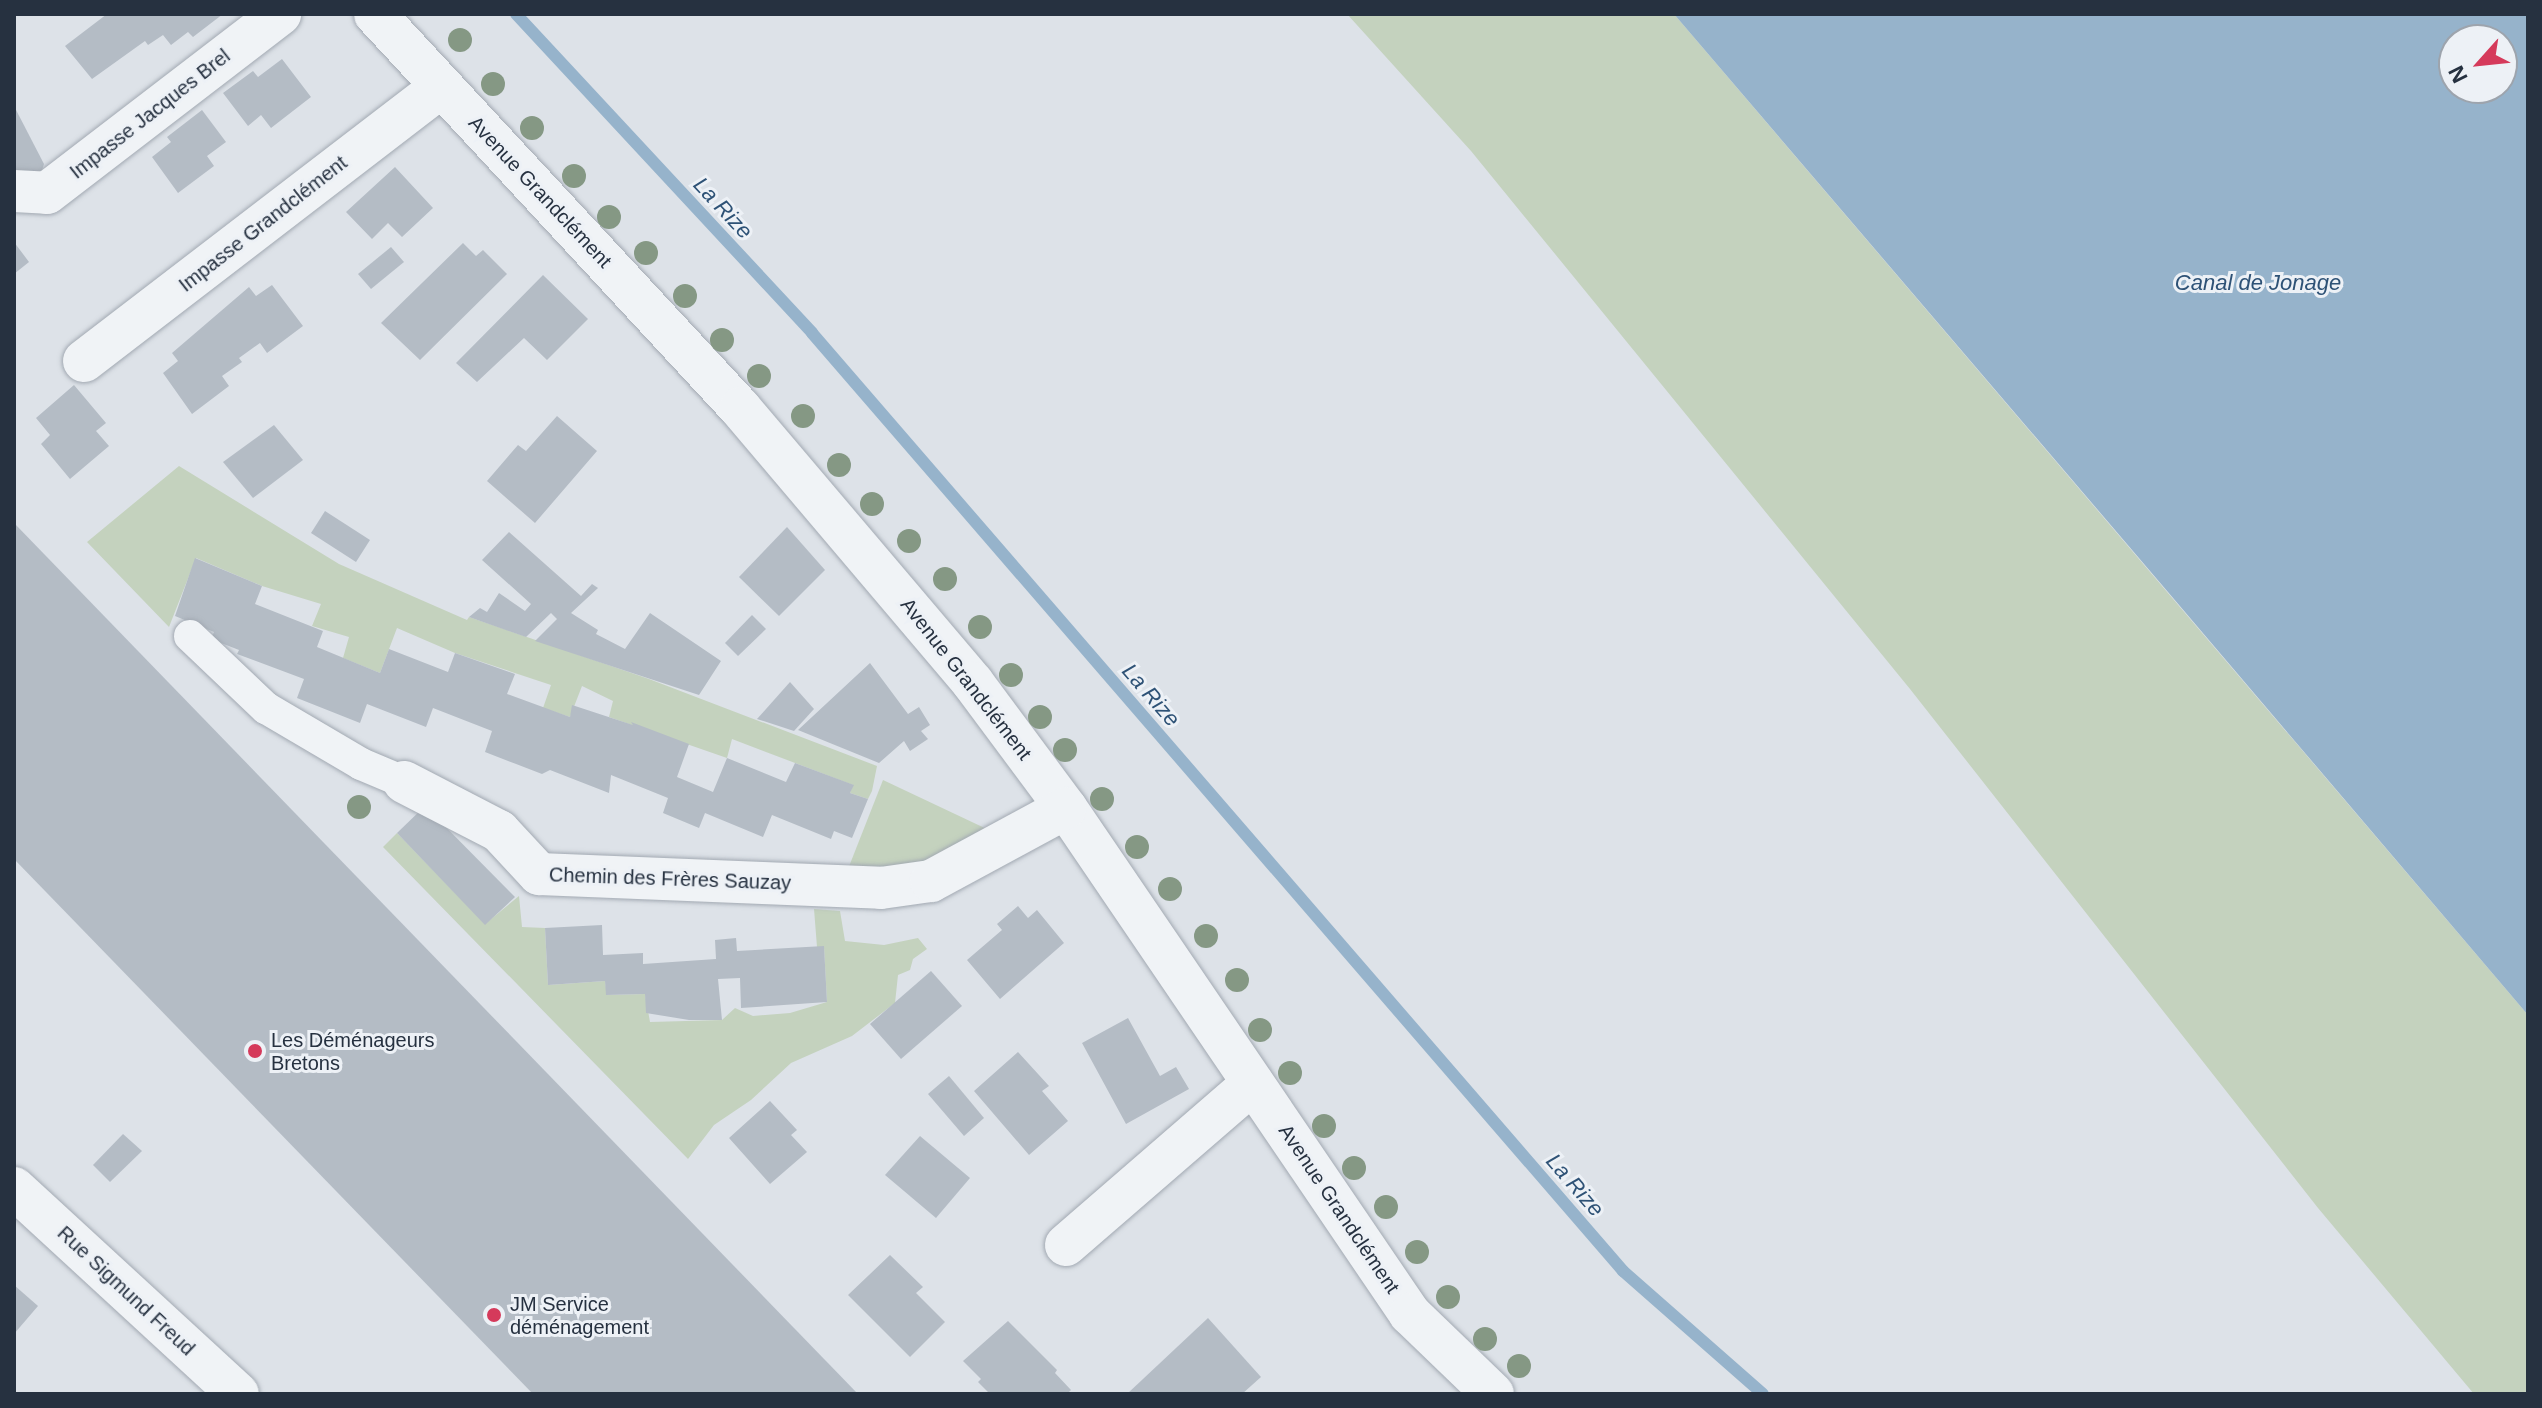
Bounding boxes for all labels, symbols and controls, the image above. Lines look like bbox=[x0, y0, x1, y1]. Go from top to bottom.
north arrow bbox=[2438, 24, 2518, 104]
street label: Impasse Jacques Brel bbox=[65, 44, 235, 184]
text: N bbox=[2443, 61, 2473, 87]
street label: Avenue Grandclément bbox=[463, 111, 617, 273]
street label: Impasse Grandclément bbox=[174, 151, 352, 297]
water label: La Rize bbox=[688, 172, 758, 244]
water label: Canal de Jonage bbox=[2175, 270, 2341, 296]
street label: Avenue Grandclément bbox=[895, 593, 1037, 765]
water label: La Rize bbox=[1117, 658, 1185, 732]
street label: Chemin des Frères Sauzay bbox=[548, 863, 792, 895]
place label: Les Déménageurs Bretons bbox=[271, 1028, 434, 1075]
marker: Les Déménageurs Bretons bbox=[246, 1042, 264, 1060]
street label: Avenue Grandclément bbox=[1274, 1120, 1404, 1298]
water label: La Rize bbox=[1541, 1148, 1609, 1222]
street label: Rue Sigmund Freud bbox=[52, 1221, 200, 1361]
place label: JM Service déménagement bbox=[510, 1292, 649, 1339]
marker: JM Service déménagement bbox=[485, 1306, 503, 1324]

